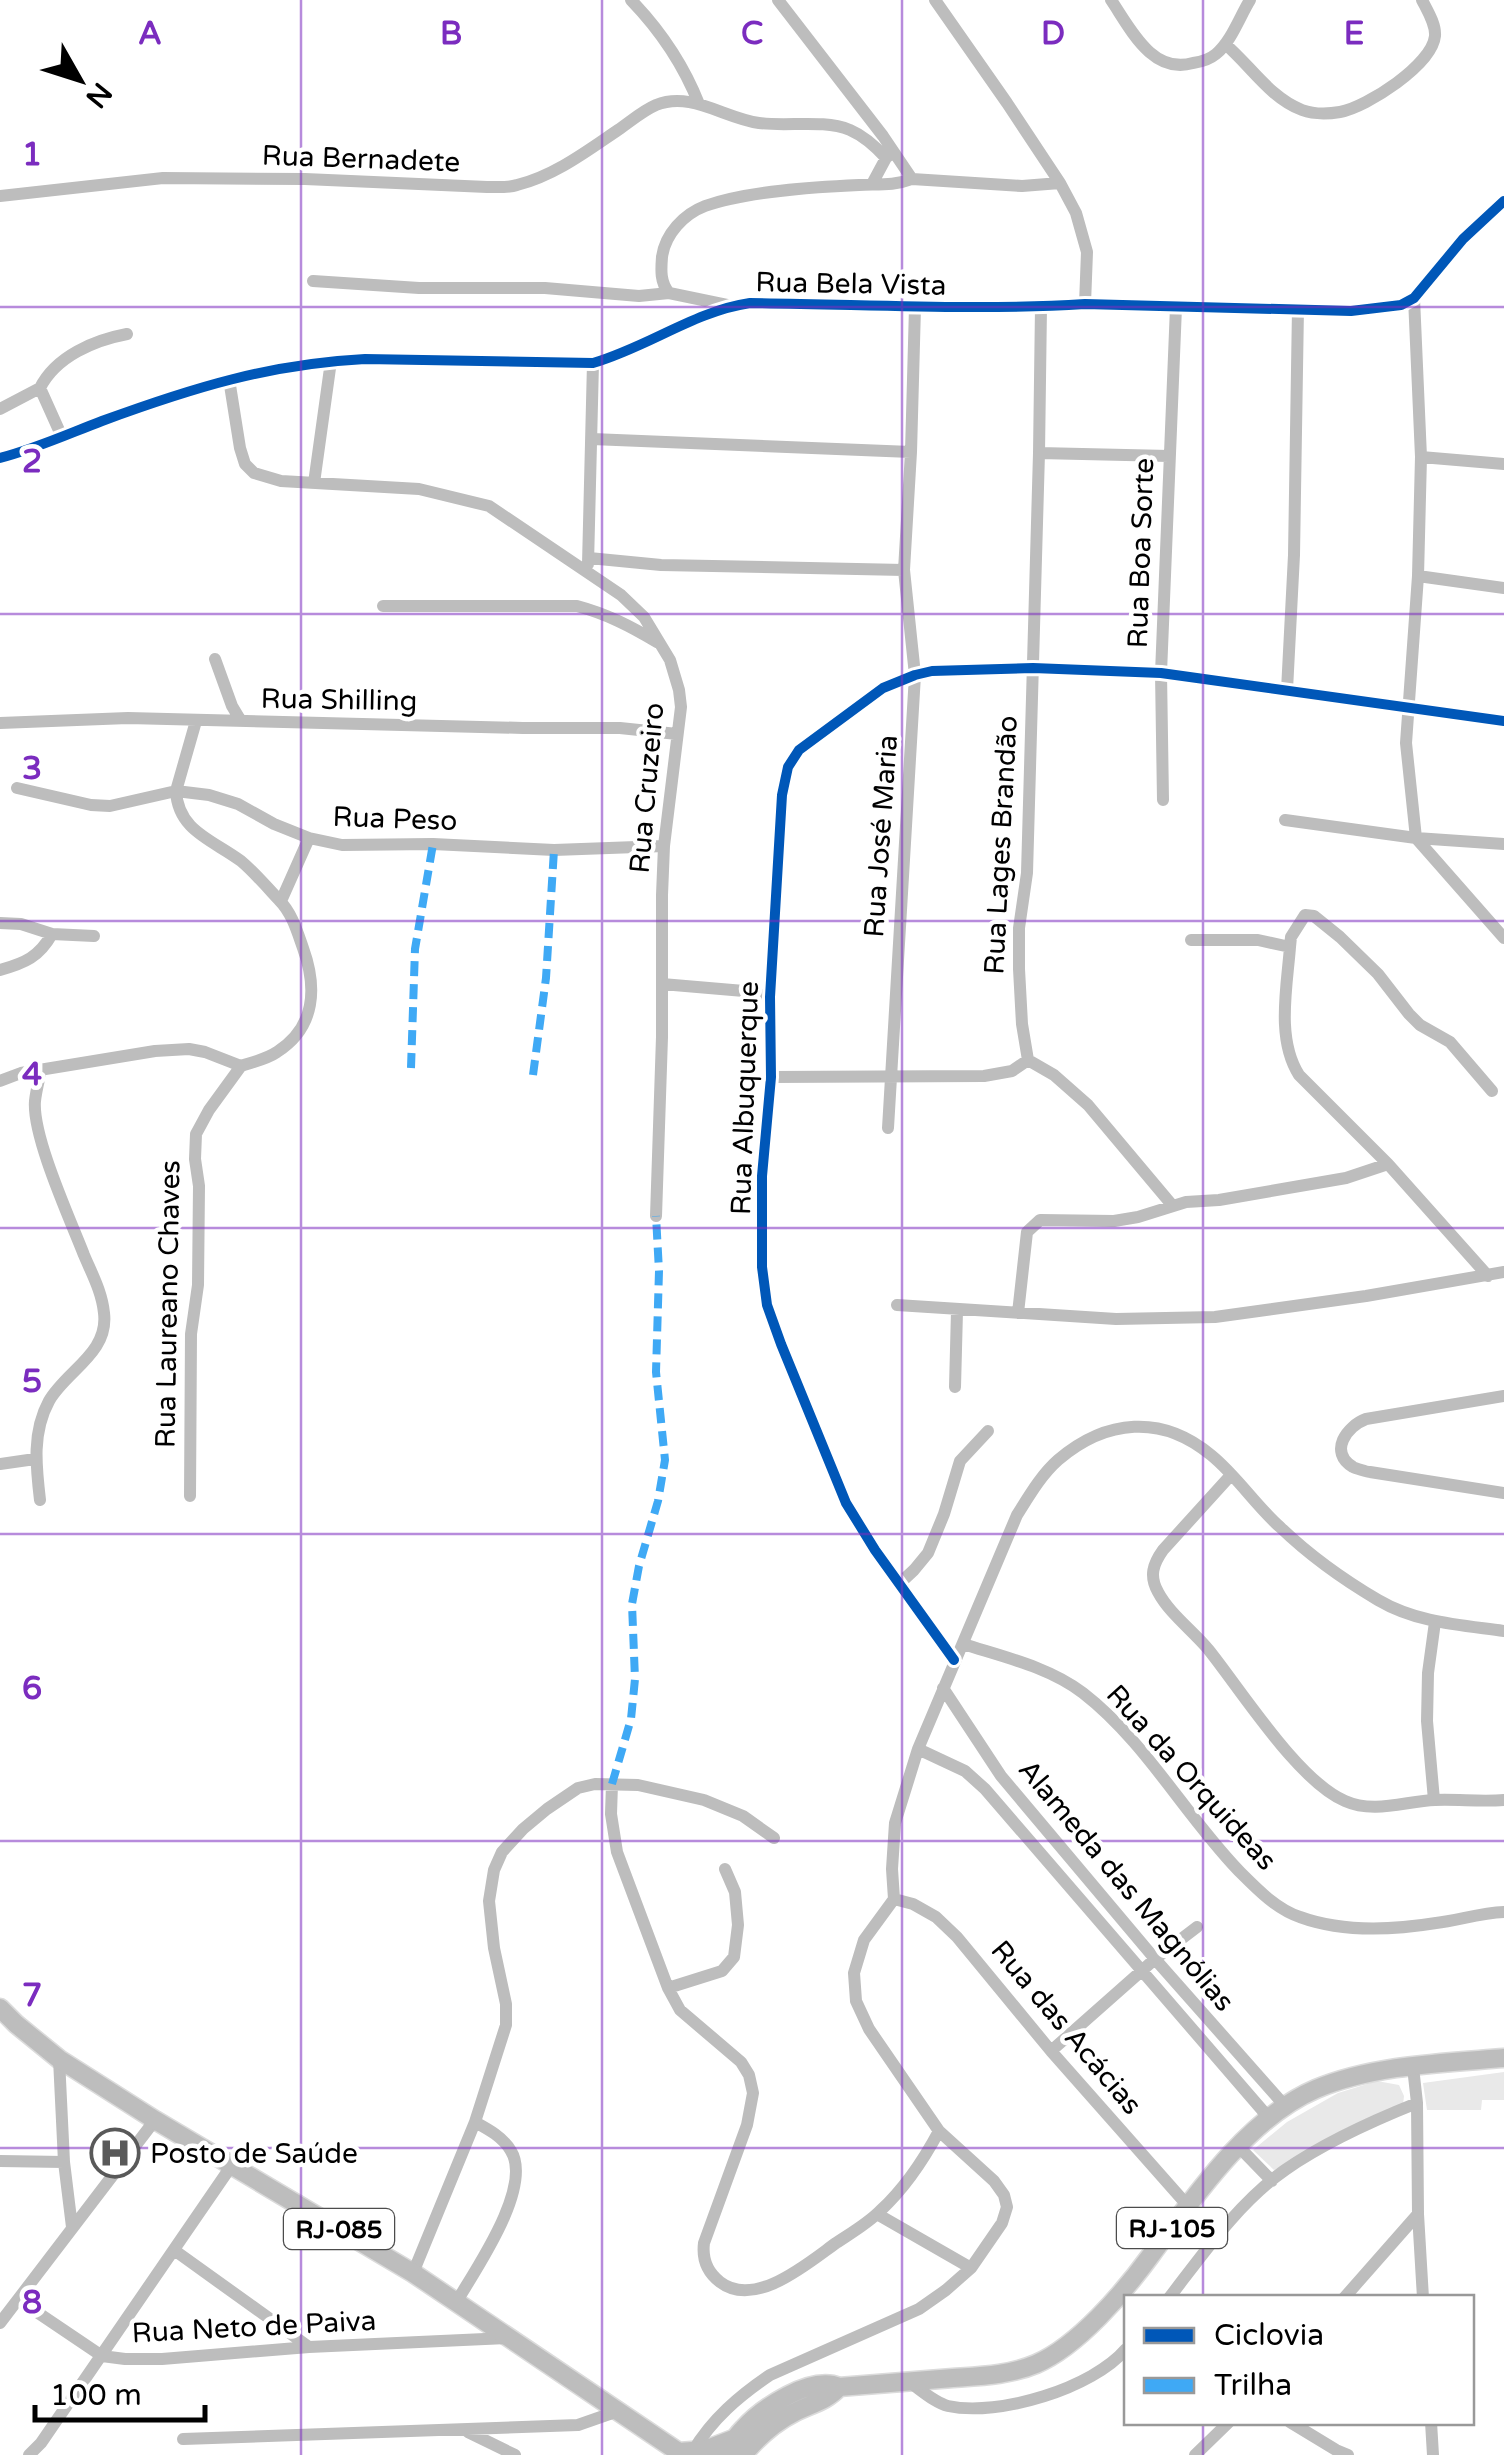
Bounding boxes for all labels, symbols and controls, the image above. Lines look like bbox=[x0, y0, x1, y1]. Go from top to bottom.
text: A bbox=[138, 15, 162, 53]
text: B bbox=[440, 15, 462, 53]
text: C bbox=[741, 15, 763, 53]
text: D bbox=[1041, 15, 1065, 53]
text: E bbox=[1344, 15, 1364, 53]
north arrow bbox=[30, 30, 130, 130]
text: N bbox=[78, 76, 119, 115]
text: 1 bbox=[22, 136, 42, 174]
street label: Rua Bernadete bbox=[261, 139, 461, 179]
street label: Rua Bela Vista bbox=[755, 265, 947, 303]
text: 2 bbox=[22, 443, 42, 481]
street label: Rua Boa Sorte bbox=[1121, 457, 1161, 649]
street label: Rua Shilling bbox=[260, 682, 418, 718]
street label: Rua Cruzeiro bbox=[623, 701, 671, 875]
street label: Rua Lages Brandão bbox=[977, 715, 1025, 975]
street label: Rua José Maria bbox=[857, 734, 905, 938]
text: 3 bbox=[22, 750, 42, 788]
street label: Rua Peso bbox=[332, 800, 458, 838]
street label: Rua Albuquerque bbox=[724, 981, 766, 1215]
text: 4 bbox=[22, 1056, 42, 1094]
street label: Rua Laureano Chaves bbox=[148, 1160, 188, 1448]
text: 5 bbox=[22, 1363, 42, 1401]
text: 6 bbox=[22, 1670, 42, 1708]
street label: Rua da Orquideas bbox=[1099, 1678, 1283, 1877]
street label: Alameda das Magnólias bbox=[1011, 1753, 1241, 2018]
street label: Rua das Acácias bbox=[984, 1934, 1149, 2121]
text: 7 bbox=[22, 1977, 42, 2015]
hospital icon: Posto de Saúde bbox=[89, 2127, 141, 2179]
place label: Posto de Saúde bbox=[150, 2137, 358, 2171]
road number: RJ-105 bbox=[1117, 2208, 1227, 2248]
road number: RJ-085 bbox=[284, 2209, 394, 2249]
text: 8 bbox=[22, 2284, 42, 2322]
legend bbox=[1124, 2295, 1474, 2425]
street label: Rua Neto de Paiva bbox=[131, 2304, 377, 2350]
text: Ciclovia bbox=[1214, 2317, 1324, 2354]
scale bar bbox=[35, 2360, 205, 2422]
text: Trilha bbox=[1214, 2367, 1292, 2404]
text: 100 m bbox=[50, 2377, 142, 2414]

